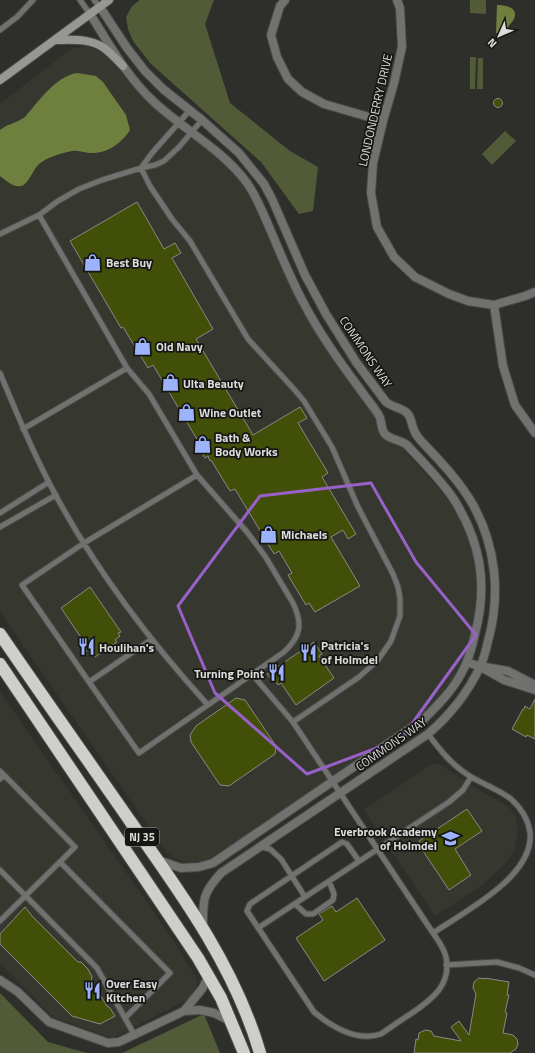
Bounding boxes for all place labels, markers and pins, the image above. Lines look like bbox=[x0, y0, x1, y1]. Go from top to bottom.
shop icon: Best Buy bbox=[83, 252, 103, 272]
place label: Best Buy bbox=[106, 253, 152, 272]
shop icon: Old Navy bbox=[133, 336, 153, 356]
place label: Old Navy bbox=[156, 337, 203, 356]
shop icon: Ulta Beauty bbox=[160, 373, 180, 393]
place label: Ulta Beauty bbox=[183, 374, 244, 393]
shop icon: Wine Outlet bbox=[176, 402, 196, 422]
place label: Wine Outlet bbox=[199, 403, 262, 422]
place label: Bath & Body Works bbox=[215, 428, 278, 461]
shop icon: Bath & Body Works bbox=[192, 434, 212, 454]
shop icon: Michaels bbox=[258, 524, 278, 544]
place label: Michaels bbox=[281, 525, 328, 544]
place label: Patricia's of Holmdel bbox=[321, 636, 378, 669]
restaurant icon: Houlihan's bbox=[76, 637, 96, 657]
place label: Houlihan's bbox=[99, 638, 155, 657]
restaurant icon: Patricia's of Holmdel bbox=[298, 642, 318, 662]
restaurant icon: Turning Point bbox=[267, 663, 287, 683]
place label: Turning Point bbox=[194, 664, 265, 683]
place label: Everbrook Academy of Holmdel bbox=[334, 822, 437, 855]
school or university icon: Everbrook Academy of Holmdel bbox=[440, 828, 460, 848]
place label: Over Easy Kitchen bbox=[106, 974, 157, 1007]
restaurant icon: Over Easy Kitchen bbox=[83, 980, 103, 1000]

